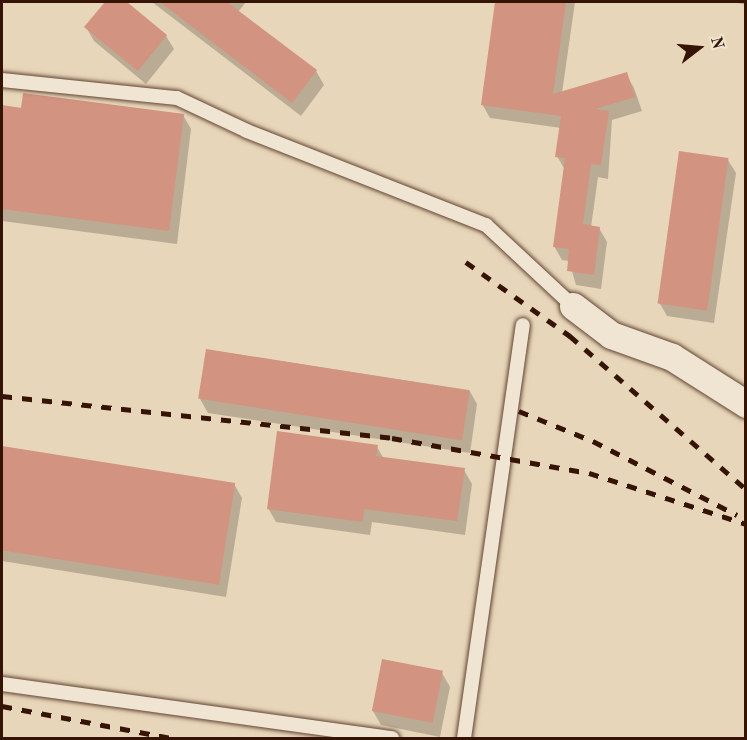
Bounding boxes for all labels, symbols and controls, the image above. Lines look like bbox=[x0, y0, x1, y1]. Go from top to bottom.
north arrow bbox=[669, 18, 729, 78]
text: N bbox=[707, 35, 726, 51]

